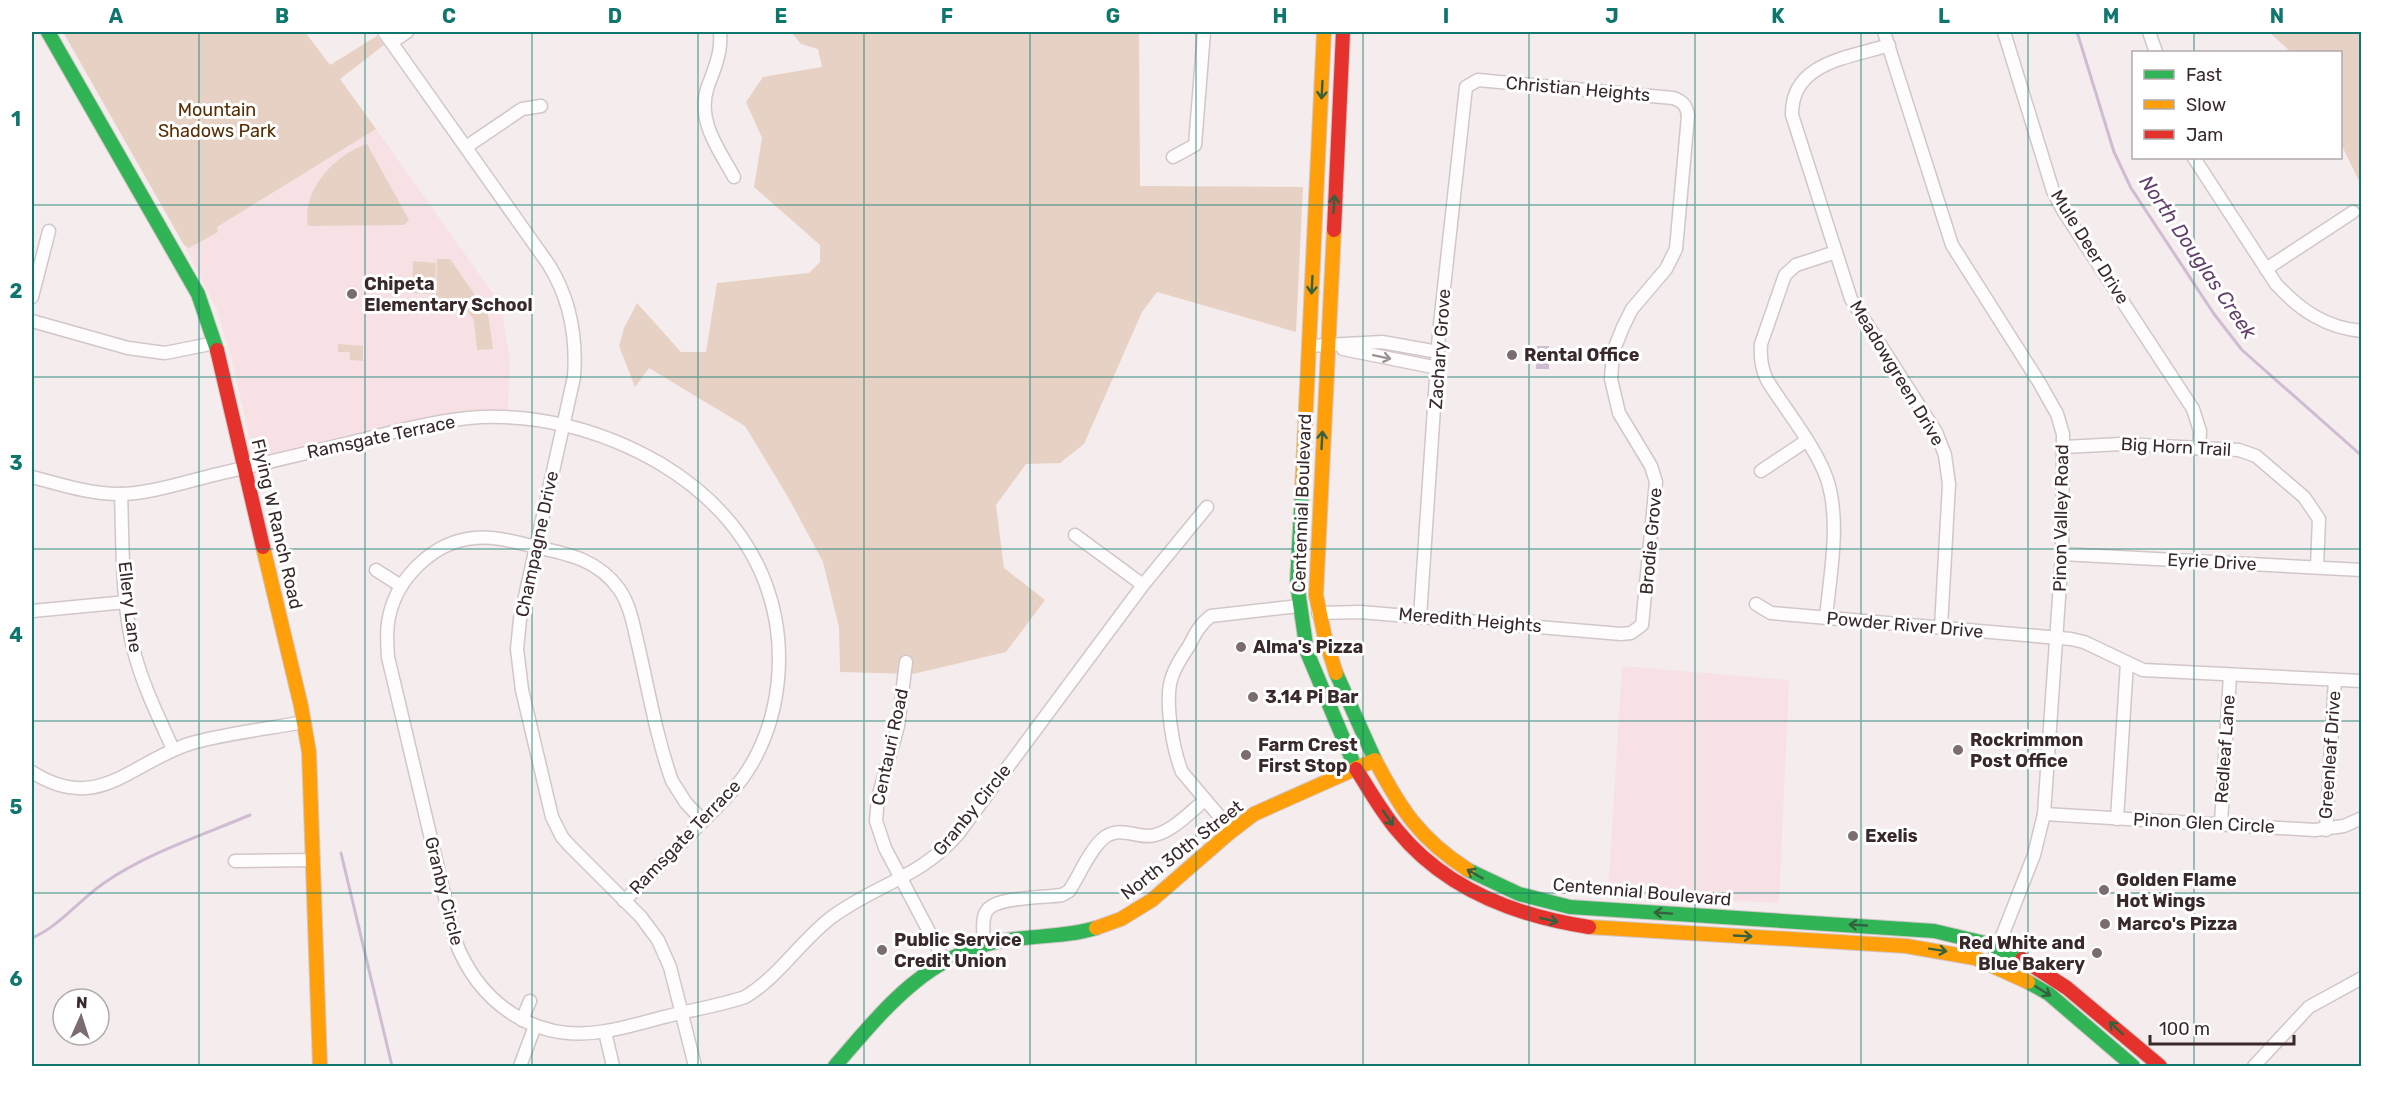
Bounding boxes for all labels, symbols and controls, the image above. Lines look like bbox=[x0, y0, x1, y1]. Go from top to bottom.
text: A bbox=[109, 4, 124, 28]
text: B bbox=[275, 4, 289, 28]
text: C bbox=[442, 4, 456, 28]
text: D bbox=[608, 4, 622, 28]
text: E bbox=[775, 4, 787, 28]
text: F bbox=[941, 4, 953, 28]
text: G bbox=[1106, 4, 1120, 28]
text: H bbox=[1273, 4, 1287, 28]
text: I bbox=[1443, 4, 1449, 28]
text: J bbox=[1605, 4, 1619, 28]
text: K bbox=[1771, 4, 1785, 28]
text: L bbox=[1938, 4, 1950, 28]
text: M bbox=[2103, 4, 2119, 28]
text: N bbox=[2270, 4, 2284, 28]
legend bbox=[2132, 51, 2342, 159]
text: Fast bbox=[2186, 64, 2222, 86]
street label: Christian Heights bbox=[1505, 72, 1651, 106]
one-way arrow bbox=[1316, 79, 1327, 99]
text: Slow bbox=[2186, 94, 2226, 116]
park label: Mountain Shadows Park bbox=[158, 99, 277, 142]
text: 1 bbox=[11, 107, 21, 131]
text: Jam bbox=[2186, 124, 2223, 146]
water label: North Douglas Creek bbox=[2134, 171, 2262, 344]
street label: Mule Deer Drive bbox=[2046, 186, 2134, 308]
one-way arrow bbox=[1329, 194, 1340, 214]
place label: Chipeta Elementary School bbox=[364, 273, 533, 316]
one-way arrow bbox=[1306, 274, 1317, 294]
text: 2 bbox=[10, 279, 23, 303]
marker: Chipeta Elementary School bbox=[345, 287, 359, 301]
street label: Zachary Grove bbox=[1425, 288, 1455, 410]
street label: Meadowgreen Drive bbox=[1845, 296, 1949, 450]
place label: Rental Office bbox=[1524, 344, 1640, 366]
marker: Rental Office bbox=[1505, 348, 1519, 362]
one-way arrow bbox=[1372, 352, 1391, 363]
street label: Ramsgate Terrace bbox=[305, 411, 457, 463]
street label: Centennial Boulevard bbox=[1288, 413, 1316, 593]
one-way arrow bbox=[1317, 431, 1328, 451]
street label: Big Horn Trail bbox=[2120, 433, 2232, 461]
street label: Flying W Ranch Road bbox=[247, 437, 307, 611]
street label: Pinon Valley Road bbox=[2049, 444, 2073, 592]
text: 3 bbox=[9, 451, 23, 475]
street label: Champagne Drive bbox=[511, 469, 563, 619]
street label: Brodie Grove bbox=[1635, 487, 1667, 595]
street label: Eyrie Drive bbox=[2167, 549, 2257, 575]
street label: Ellery Lane bbox=[114, 560, 146, 654]
street label: Meredith Heights bbox=[1397, 603, 1543, 637]
street label: Powder River Drive bbox=[1826, 607, 1984, 643]
text: 4 bbox=[9, 623, 23, 647]
place label: Alma's Pizza bbox=[1253, 636, 1363, 658]
marker: Alma's Pizza bbox=[1234, 640, 1248, 654]
place label: 3.14 Pi Bar bbox=[1265, 686, 1359, 708]
street label: Centauri Road bbox=[867, 687, 913, 807]
marker: 3.14 Pi Bar bbox=[1246, 690, 1260, 704]
street label: Greenleaf Drive bbox=[2315, 690, 2345, 820]
street label: Redleaf Lane bbox=[2210, 694, 2240, 804]
place label: Rockrimmon Post Office bbox=[1970, 729, 2083, 772]
place label: Farm Crest First Stop bbox=[1258, 734, 1358, 777]
marker: Rockrimmon Post Office bbox=[1951, 743, 1965, 757]
marker: Farm Crest First Stop bbox=[1239, 748, 1253, 762]
street label: Granby Circle bbox=[928, 760, 1016, 860]
street label: Ramsgate Terrace bbox=[625, 775, 745, 899]
text: 5 bbox=[10, 795, 23, 819]
street label: North 30th Street bbox=[1117, 796, 1247, 904]
street label: Pinon Glen Circle bbox=[2133, 808, 2275, 838]
one-way arrow bbox=[1382, 810, 1395, 827]
place label: Exelis bbox=[1865, 825, 1918, 847]
marker: Exelis bbox=[1846, 829, 1860, 843]
street label: Granby Circle bbox=[420, 834, 468, 948]
one-way arrow bbox=[1467, 868, 1484, 880]
place label: Golden Flame Hot Wings bbox=[2116, 869, 2237, 912]
street label: Centennial Boulevard bbox=[1552, 873, 1732, 911]
marker: Golden Flame Hot Wings bbox=[2097, 883, 2111, 897]
one-way arrow bbox=[1654, 908, 1674, 919]
place label: Marco's Pizza bbox=[2117, 913, 2238, 935]
one-way arrow bbox=[1539, 915, 1558, 927]
marker: Marco's Pizza bbox=[2098, 917, 2112, 931]
one-way arrow bbox=[1849, 920, 1869, 931]
place label: Public Service Credit Union bbox=[894, 929, 1022, 972]
one-way arrow bbox=[1733, 931, 1753, 942]
place label: Red White and Blue Bakery bbox=[1959, 932, 2085, 975]
marker: Public Service Credit Union bbox=[875, 943, 889, 957]
one-way arrow bbox=[1927, 945, 1947, 956]
marker: Red White and Blue Bakery bbox=[2090, 946, 2104, 960]
text: 6 bbox=[9, 967, 23, 991]
one-way arrow bbox=[2034, 985, 2051, 997]
north arrow bbox=[51, 987, 111, 1047]
text: N bbox=[76, 993, 88, 1012]
scale bar bbox=[2150, 1008, 2294, 1046]
text: 100 m bbox=[2159, 1018, 2210, 1040]
one-way arrow bbox=[2109, 1021, 2124, 1035]

